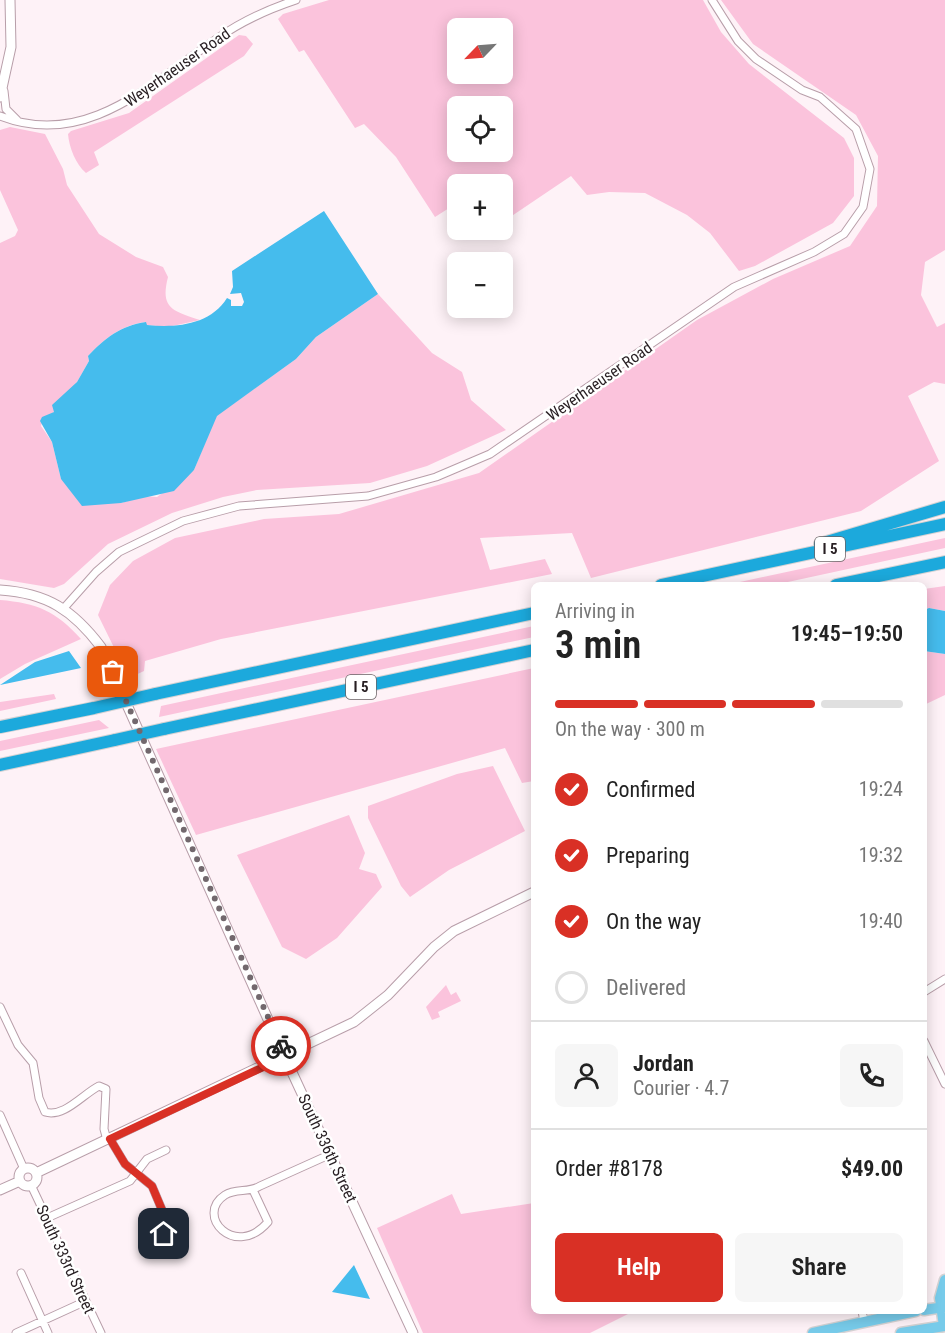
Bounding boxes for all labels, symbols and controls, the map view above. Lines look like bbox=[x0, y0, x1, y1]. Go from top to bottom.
north arrow bbox=[447, 18, 513, 84]
map controls bbox=[447, 18, 513, 318]
street label: Weyerhaeuser Road bbox=[121, 24, 234, 111]
button: locate bbox=[447, 96, 513, 162]
button: + bbox=[447, 174, 513, 240]
button: − bbox=[447, 252, 513, 318]
street label: Weyerhaeuser Road bbox=[543, 338, 656, 425]
road number: I 5 bbox=[815, 537, 845, 561]
text: Arriving in bbox=[555, 599, 635, 623]
text: 19:45–19:50 bbox=[791, 621, 903, 646]
text: 3 min bbox=[555, 622, 641, 668]
pin bbox=[87, 646, 138, 697]
icon: bag bbox=[96, 655, 129, 688]
road number: I 5 bbox=[346, 675, 376, 699]
text: On the way · 300 m bbox=[555, 717, 705, 741]
icon: check bbox=[555, 773, 588, 806]
text: Confirmed bbox=[606, 777, 695, 802]
text: 19:24 bbox=[859, 777, 903, 801]
icon: check bbox=[555, 839, 588, 872]
text: Preparing bbox=[606, 843, 690, 868]
text: 19:32 bbox=[859, 843, 903, 867]
icon: check bbox=[555, 905, 588, 938]
text: On the way bbox=[606, 909, 701, 934]
text: 19:40 bbox=[859, 909, 903, 933]
text: Delivered bbox=[606, 975, 686, 1000]
courier bbox=[251, 1016, 311, 1076]
icon: bike bbox=[265, 1030, 298, 1063]
button: person bbox=[555, 1044, 618, 1107]
button: phone bbox=[840, 1044, 903, 1107]
text: Jordan bbox=[633, 1051, 694, 1076]
text: Courier · 4.7 bbox=[633, 1076, 729, 1100]
street label: South 336th Street bbox=[294, 1091, 361, 1206]
text: Order #8178 bbox=[555, 1156, 663, 1181]
text: $49.00 bbox=[841, 1156, 903, 1181]
street label: South 333rd Street bbox=[32, 1202, 99, 1317]
pin bbox=[138, 1208, 189, 1259]
icon: home bbox=[147, 1217, 180, 1250]
button: Help bbox=[555, 1233, 723, 1302]
button: Share bbox=[735, 1233, 903, 1302]

